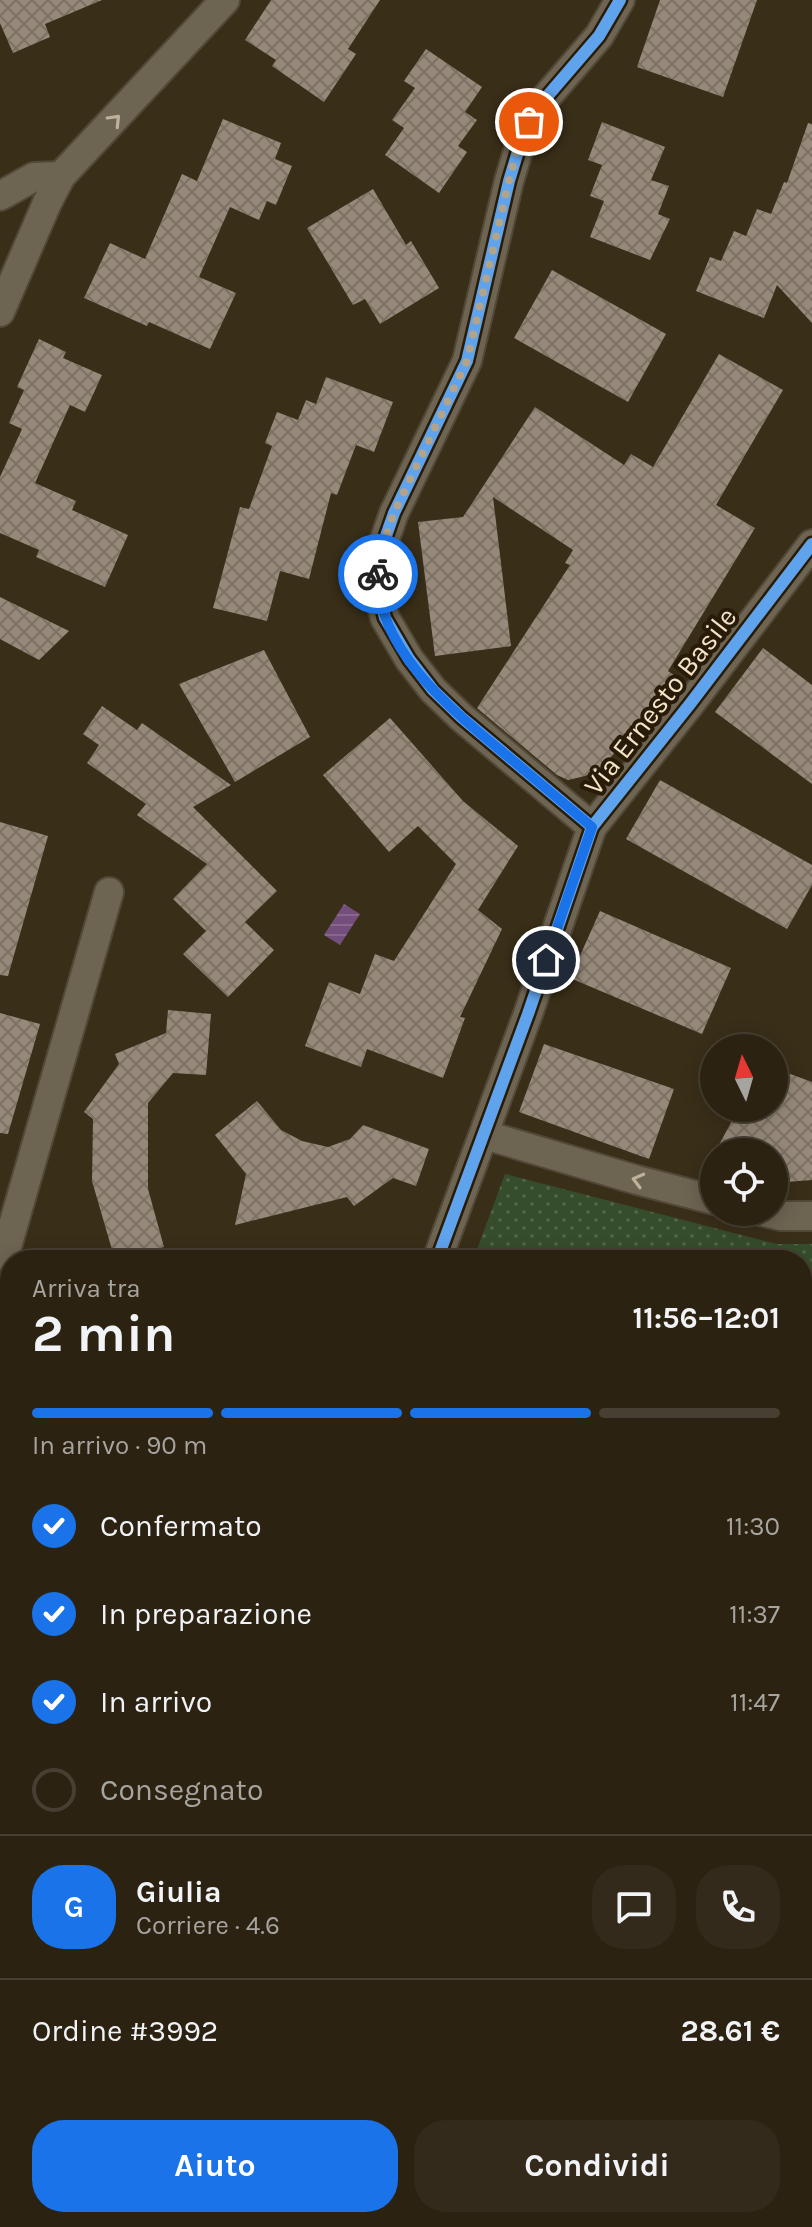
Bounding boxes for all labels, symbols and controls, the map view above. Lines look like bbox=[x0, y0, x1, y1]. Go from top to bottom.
pin bbox=[495, 88, 563, 156]
icon: bag bbox=[507, 100, 551, 144]
one-way arrow bbox=[105, 114, 119, 129]
courier bbox=[338, 534, 418, 614]
icon: bike bbox=[356, 552, 400, 596]
street label: Via Ernesto Basile bbox=[577, 601, 743, 801]
pin bbox=[512, 926, 580, 994]
icon: home bbox=[524, 938, 568, 982]
north arrow bbox=[700, 1034, 788, 1122]
map controls bbox=[700, 1034, 788, 1226]
button: locate bbox=[700, 1138, 788, 1226]
one-way arrow bbox=[632, 1173, 646, 1190]
text: Arriva tra bbox=[32, 1273, 141, 1304]
text: 11:56–12:01 bbox=[633, 1300, 780, 1336]
text: 2 min bbox=[32, 1303, 175, 1364]
text: In arrivo · 90 m bbox=[32, 1430, 207, 1461]
icon: check bbox=[32, 1504, 76, 1548]
text: Confermato bbox=[100, 1508, 262, 1544]
text: 11:30 bbox=[726, 1511, 780, 1542]
icon: check bbox=[32, 1592, 76, 1636]
text: In preparazione bbox=[100, 1596, 312, 1632]
text: 11:37 bbox=[729, 1599, 780, 1630]
icon: check bbox=[32, 1680, 76, 1724]
text: In arrivo bbox=[100, 1684, 212, 1720]
text: 11:47 bbox=[730, 1687, 780, 1718]
text: Consegnato bbox=[100, 1772, 263, 1808]
button: chat bbox=[592, 1865, 676, 1949]
button: phone bbox=[696, 1865, 780, 1949]
text: Giulia bbox=[136, 1874, 222, 1910]
text: G bbox=[64, 1889, 84, 1925]
text: Corriere · 4.6 bbox=[136, 1910, 280, 1941]
text: Ordine #3992 bbox=[32, 2013, 218, 2049]
text: 28.61 € bbox=[681, 2013, 780, 2049]
button: Aiuto bbox=[32, 2120, 398, 2212]
button: Condividi bbox=[414, 2120, 780, 2212]

